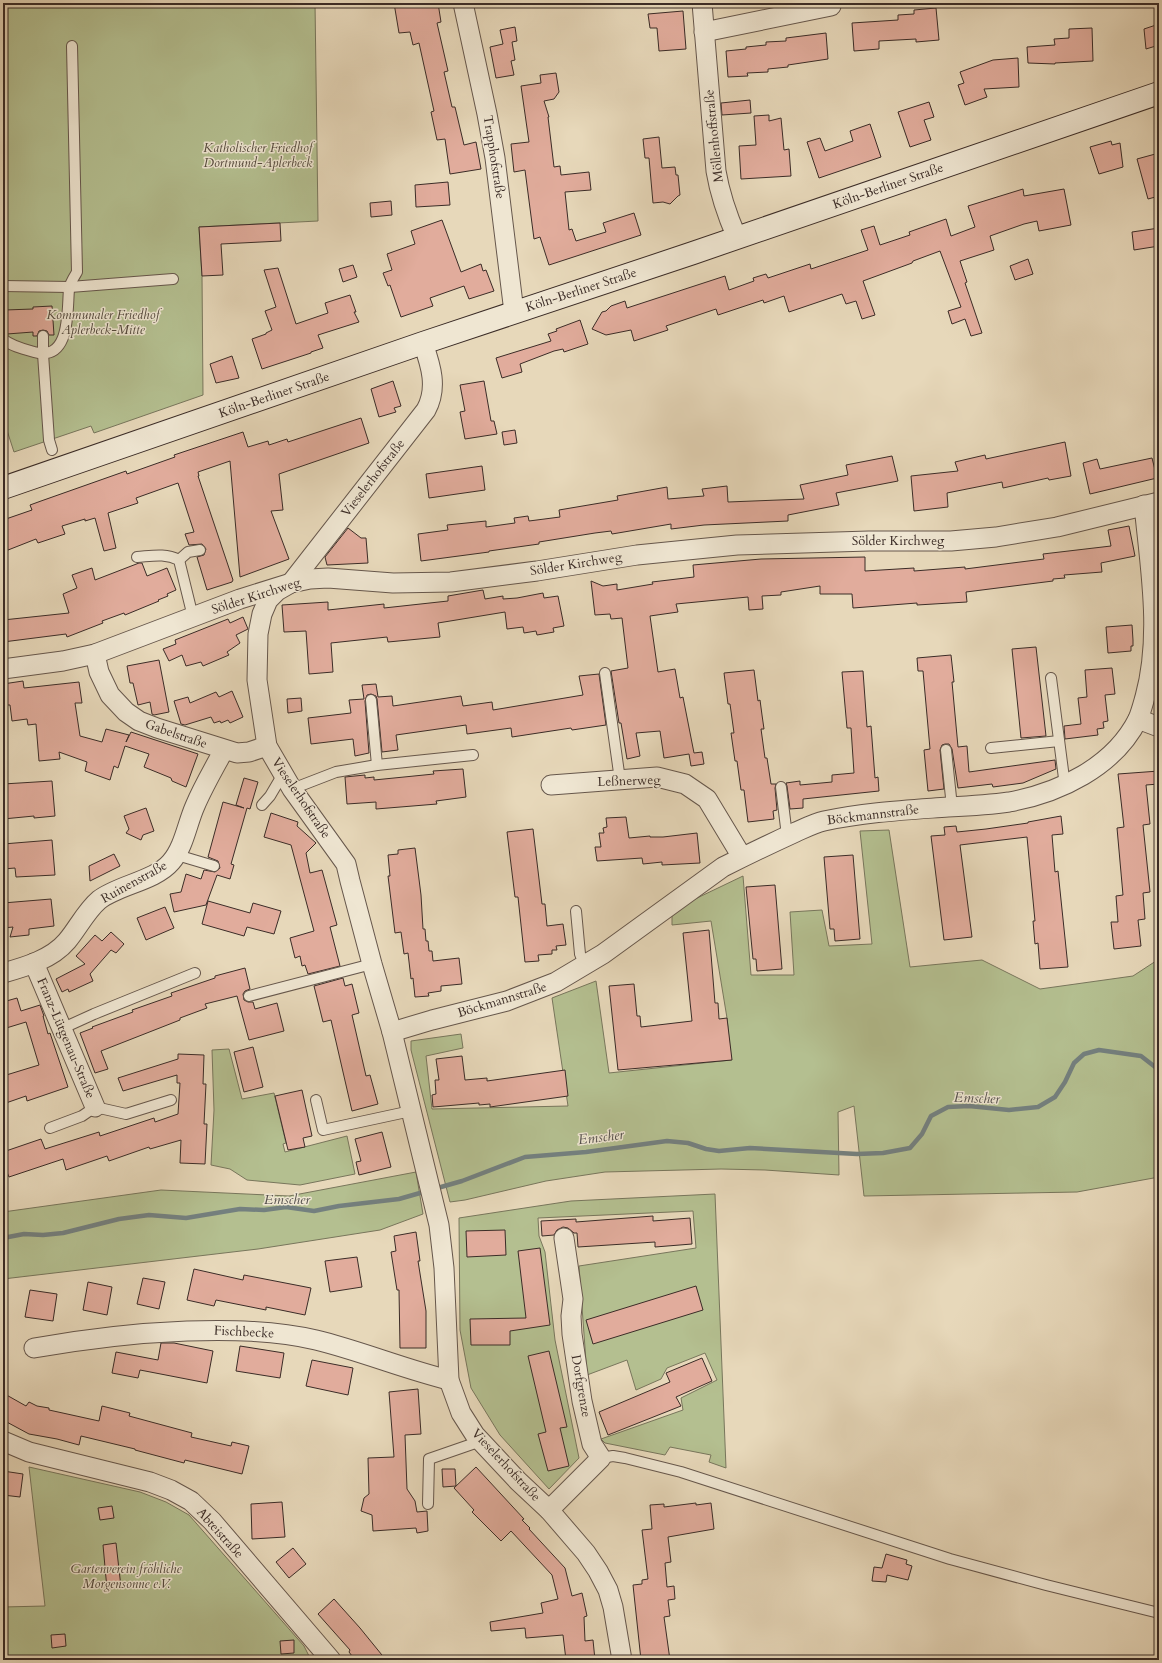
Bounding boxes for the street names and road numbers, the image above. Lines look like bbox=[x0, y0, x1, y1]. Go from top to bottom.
street label: Möllenhoffstraße bbox=[700, 88, 728, 183]
street label: Trapphofstraße bbox=[479, 114, 509, 200]
street label: Köln-Berliner Straße bbox=[830, 159, 946, 213]
street label: Köln-Berliner Straße bbox=[523, 264, 639, 316]
street label: Köln-Berliner Straße bbox=[216, 368, 332, 422]
street label: Vieselerhofstraße bbox=[337, 435, 409, 521]
street label: Sölder Kirchweg bbox=[852, 532, 945, 550]
street label: Sölder Kirchweg bbox=[529, 548, 624, 580]
street label: Sölder Kirchweg bbox=[209, 573, 304, 619]
street label: Gabelstraße bbox=[143, 715, 210, 753]
street label: Vieselerhofstraße bbox=[267, 754, 335, 842]
street label: Leßnerweg bbox=[597, 771, 662, 791]
street label: Böckmannstraße bbox=[826, 800, 920, 830]
street label: Ruinenstraße bbox=[98, 856, 170, 908]
street label: Franz-Lütgenau-Straße bbox=[32, 975, 100, 1101]
street label: Böckmannstraße bbox=[455, 978, 549, 1022]
street label: Fischbecke bbox=[213, 1321, 275, 1343]
street label: Dorfgrenze bbox=[567, 1353, 595, 1419]
street label: Vieselerhofstraße bbox=[467, 1425, 545, 1506]
street label: Abteistraße bbox=[192, 1504, 248, 1562]

